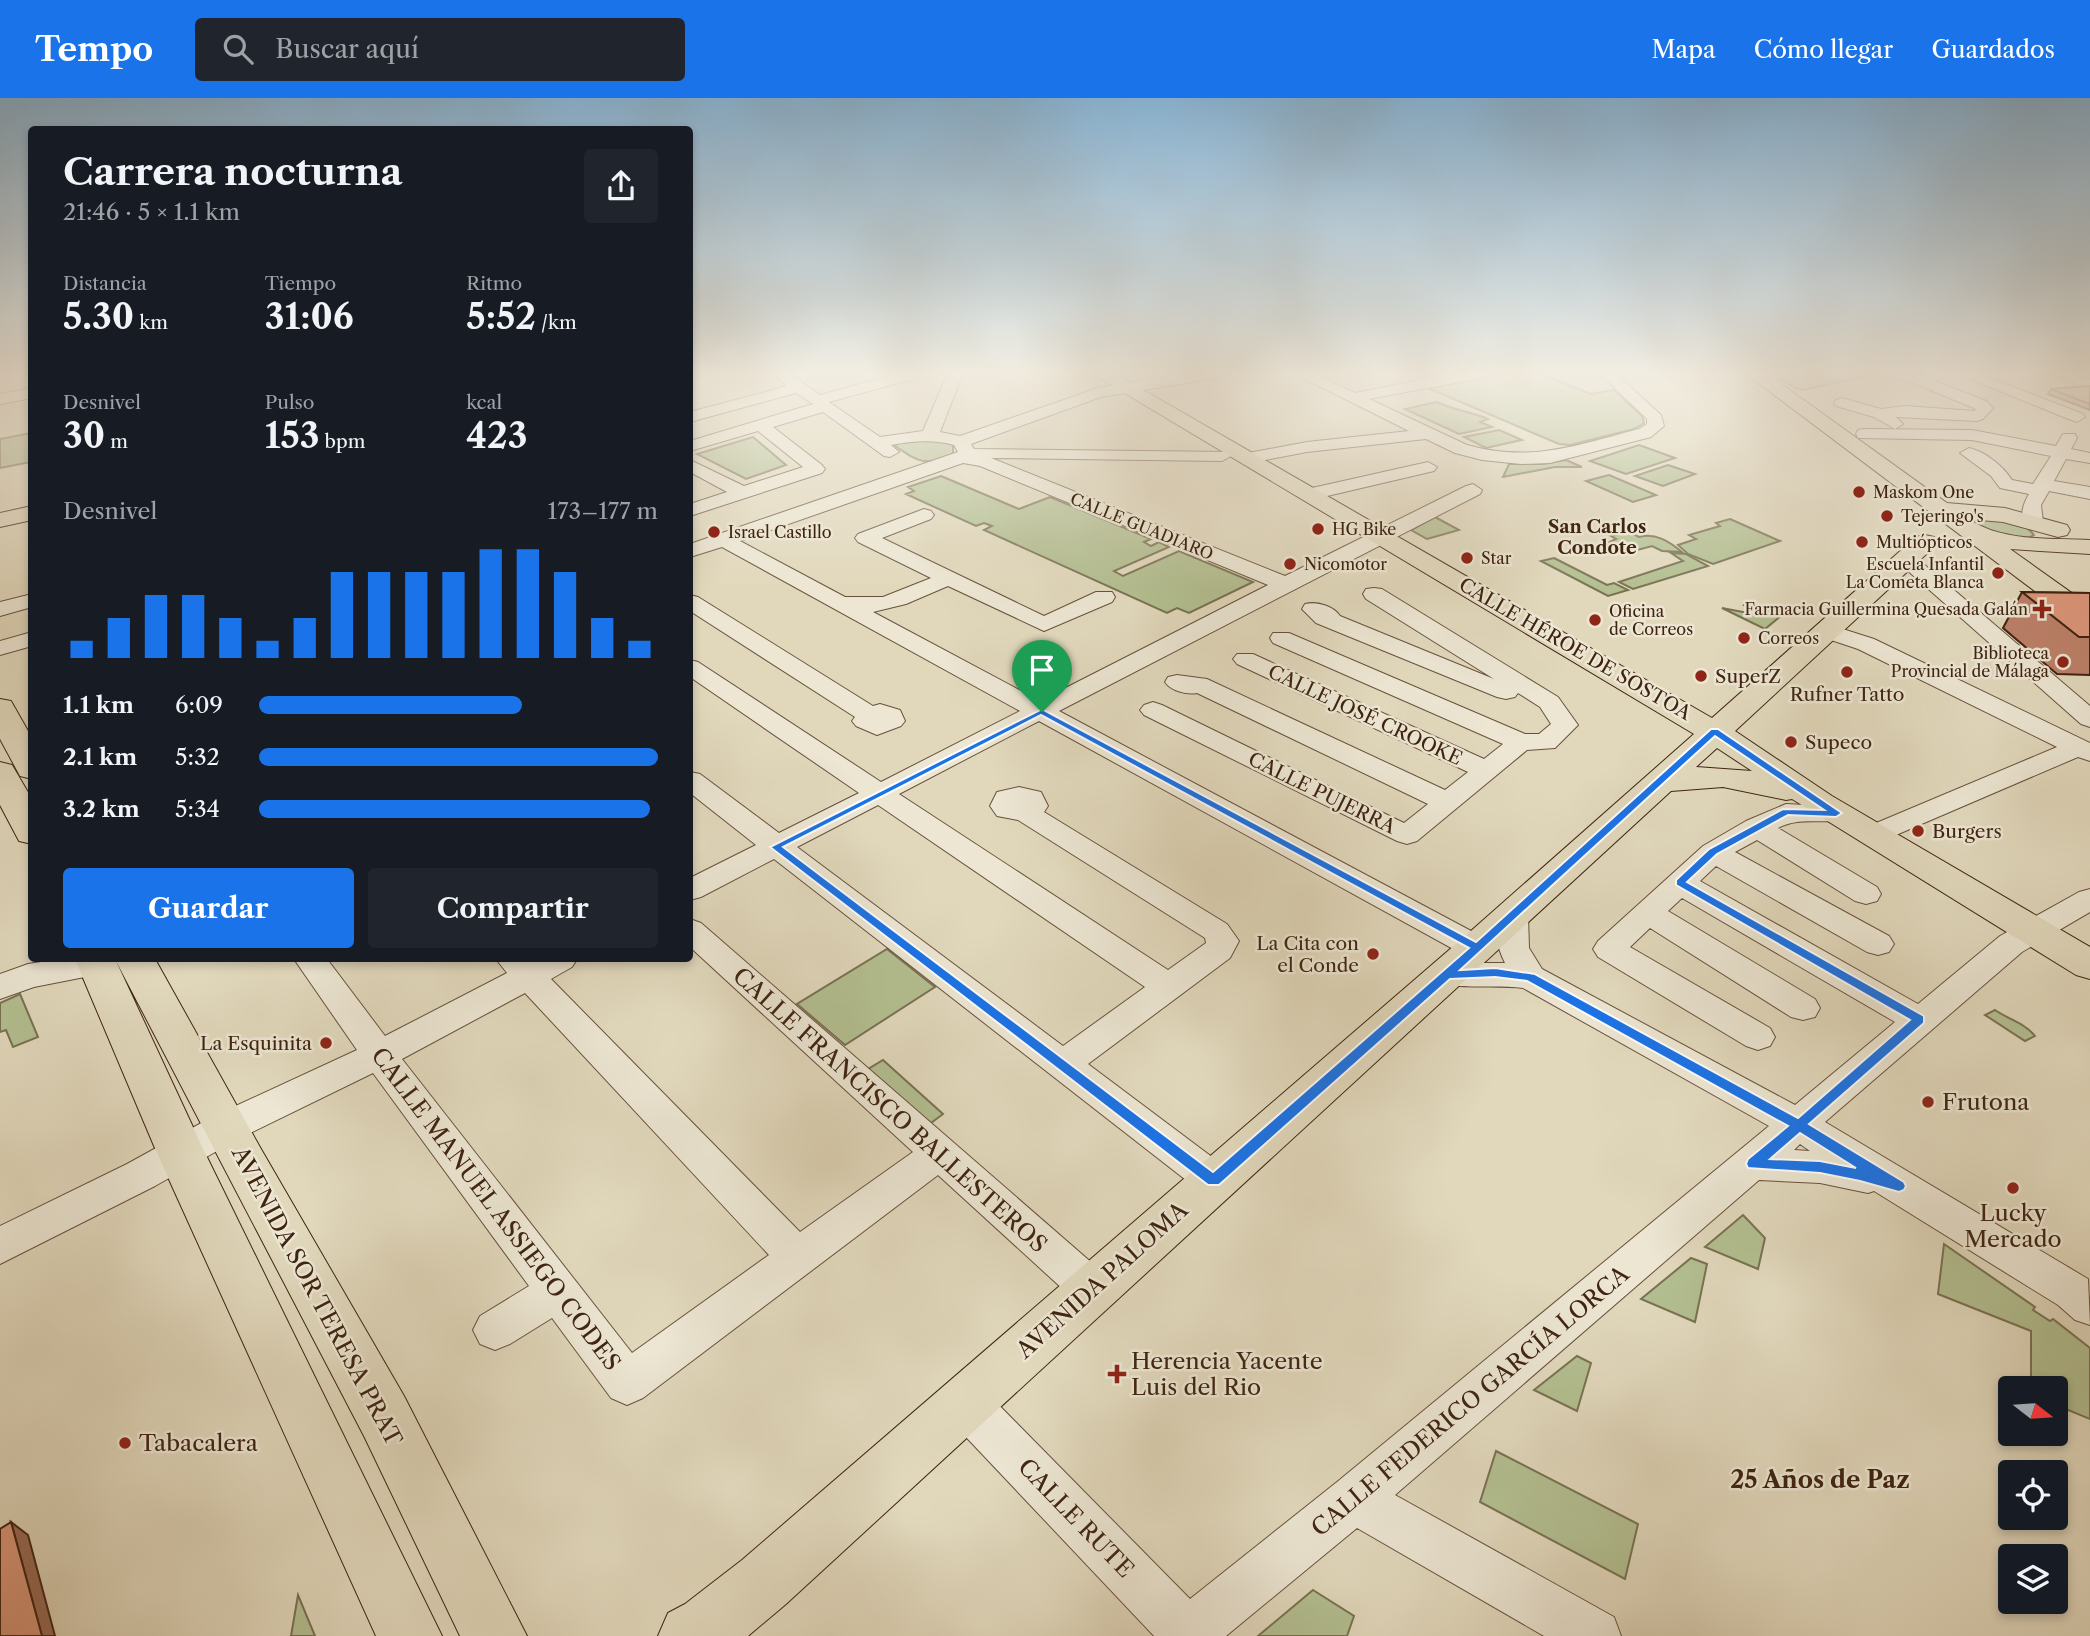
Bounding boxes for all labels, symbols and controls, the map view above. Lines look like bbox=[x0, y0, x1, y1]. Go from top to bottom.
search box bbox=[195, 18, 685, 81]
text: Tempo bbox=[35, 29, 153, 70]
icon: search bbox=[219, 30, 257, 68]
text: Buscar aquí bbox=[275, 33, 419, 65]
text: Mapa bbox=[1651, 35, 1716, 64]
text: Cómo llegar bbox=[1754, 35, 1893, 64]
text: Guardados bbox=[1931, 35, 2055, 64]
text: Carrera nocturna bbox=[63, 148, 403, 195]
button: share bbox=[584, 149, 658, 223]
text: 21:46 · 5 × 1.1 km bbox=[63, 198, 240, 226]
text: Distancia bbox=[63, 272, 147, 295]
text: Tiempo bbox=[265, 272, 336, 295]
text: Ritmo bbox=[466, 272, 522, 295]
text: 5.30 bbox=[63, 295, 134, 338]
text: 31:06 bbox=[265, 295, 354, 338]
text: 5:52 bbox=[466, 295, 536, 338]
text: km bbox=[134, 311, 168, 334]
text: /km bbox=[536, 311, 577, 334]
text: Desnivel bbox=[63, 391, 141, 414]
text: Pulso bbox=[265, 391, 314, 414]
text: kcal bbox=[466, 391, 502, 414]
text: 30 bbox=[63, 414, 105, 457]
text: 153 bbox=[265, 414, 320, 457]
text: 423 bbox=[466, 414, 528, 457]
text: m bbox=[105, 430, 128, 453]
text: bpm bbox=[320, 430, 365, 453]
place label: Maskom One bbox=[1873, 482, 1974, 502]
marker: Maskom One bbox=[1851, 484, 1867, 500]
street label: CALLE GUADIARO bbox=[1068, 488, 1216, 564]
text: Desnivel bbox=[63, 497, 157, 525]
text: 173–177 m bbox=[548, 497, 658, 525]
place label: Tejeringo's bbox=[1901, 506, 1984, 526]
marker: Tejeringo's bbox=[1879, 508, 1895, 524]
district label: San Carlos Condote bbox=[1548, 516, 1646, 559]
place label: HG Bike bbox=[1332, 519, 1396, 539]
marker: HG Bike bbox=[1310, 521, 1326, 537]
place label: Israel Castillo bbox=[728, 522, 832, 542]
marker: Israel Castillo bbox=[706, 524, 722, 540]
place label: Multiópticos bbox=[1876, 532, 1972, 552]
marker: Multiópticos bbox=[1854, 534, 1870, 550]
place label: Star bbox=[1481, 548, 1512, 568]
marker: Star bbox=[1459, 550, 1475, 566]
place label: Nicomotor bbox=[1304, 554, 1387, 574]
place label: Escuela Infantil La Cometa Blanca bbox=[1846, 554, 1985, 592]
marker: Nicomotor bbox=[1282, 556, 1298, 572]
marker: Escuela Infantil La Cometa Blanca bbox=[1990, 565, 2006, 581]
street label: CALLE HÉROE DE SOSTOA bbox=[1455, 573, 1696, 725]
place label: Farmacia Guillermina Quesada Galán bbox=[1744, 599, 2028, 619]
place label: Oficina de Correos bbox=[1609, 601, 1693, 639]
marker: Farmacia Guillermina Quesada Galán bbox=[2034, 601, 2050, 617]
marker: Oficina de Correos bbox=[1587, 612, 1603, 628]
place label: Correos bbox=[1758, 628, 1819, 648]
marker: Correos bbox=[1736, 630, 1752, 646]
pin bbox=[1012, 640, 1072, 712]
place label: Biblioteca Provincial de Málaga bbox=[1891, 643, 2050, 681]
icon: arrive bbox=[1023, 651, 1061, 689]
marker: Biblioteca Provincial de Málaga bbox=[2055, 654, 2071, 670]
street label: CALLE JOSÉ CROOKE bbox=[1264, 660, 1466, 770]
marker: Rufner Tatto bbox=[1839, 664, 1855, 680]
place label: SuperZ bbox=[1715, 665, 1781, 688]
marker: SuperZ bbox=[1693, 668, 1709, 684]
place label: Rufner Tatto bbox=[1790, 683, 1904, 706]
text: 1.1 km bbox=[63, 691, 134, 719]
text: 6:09 bbox=[175, 691, 223, 719]
place label: Supeco bbox=[1805, 731, 1872, 754]
marker: Supeco bbox=[1783, 734, 1799, 750]
text: 2.1 km bbox=[63, 743, 137, 771]
text: 5:32 bbox=[175, 743, 220, 771]
street label: CALLE PUJERRA bbox=[1245, 747, 1400, 839]
text: 3.2 km bbox=[63, 795, 140, 823]
text: 5:34 bbox=[175, 795, 220, 823]
place label: Burgers bbox=[1932, 820, 2002, 843]
marker: Burgers bbox=[1910, 823, 1926, 839]
button: Guardar bbox=[63, 868, 354, 948]
button: Compartir bbox=[368, 868, 658, 948]
place label: La Cita con el Conde bbox=[1256, 932, 1359, 977]
marker: La Cita con el Conde bbox=[1365, 946, 1381, 962]
street label: CALLE FRANCISCO BALLESTEROS bbox=[727, 962, 1053, 1258]
place label: La Esquinita bbox=[200, 1032, 312, 1055]
marker: La Esquinita bbox=[318, 1035, 334, 1051]
street label: CALLE MANUEL ASSIEGO CODES bbox=[365, 1042, 627, 1376]
place label: Frutona bbox=[1942, 1088, 2030, 1116]
marker: Frutona bbox=[1920, 1094, 1936, 1110]
street label: AVENIDA SOR TERESA PRAT bbox=[225, 1140, 408, 1451]
marker: Lucky Mercado bbox=[2005, 1180, 2021, 1196]
street label: AVENIDA PALOMA bbox=[1010, 1195, 1194, 1365]
place label: Lucky Mercado bbox=[1964, 1199, 2062, 1253]
street label: CALLE FEDERICO GARCÍA LORCA bbox=[1306, 1259, 1635, 1542]
place label: Herencia Yacente Luis del Rio bbox=[1131, 1347, 1323, 1401]
marker: Herencia Yacente Luis del Rio bbox=[1109, 1366, 1125, 1382]
north arrow bbox=[1998, 1376, 2068, 1446]
map controls bbox=[1998, 1376, 2068, 1614]
place label: Tabacalera bbox=[139, 1429, 259, 1457]
marker: Tabacalera bbox=[117, 1435, 133, 1451]
street label: CALLE RUTE bbox=[1012, 1453, 1140, 1583]
button: locate bbox=[1998, 1460, 2068, 1530]
district label: 25 Años de Paz bbox=[1730, 1465, 1910, 1494]
button: layers bbox=[1998, 1544, 2068, 1614]

